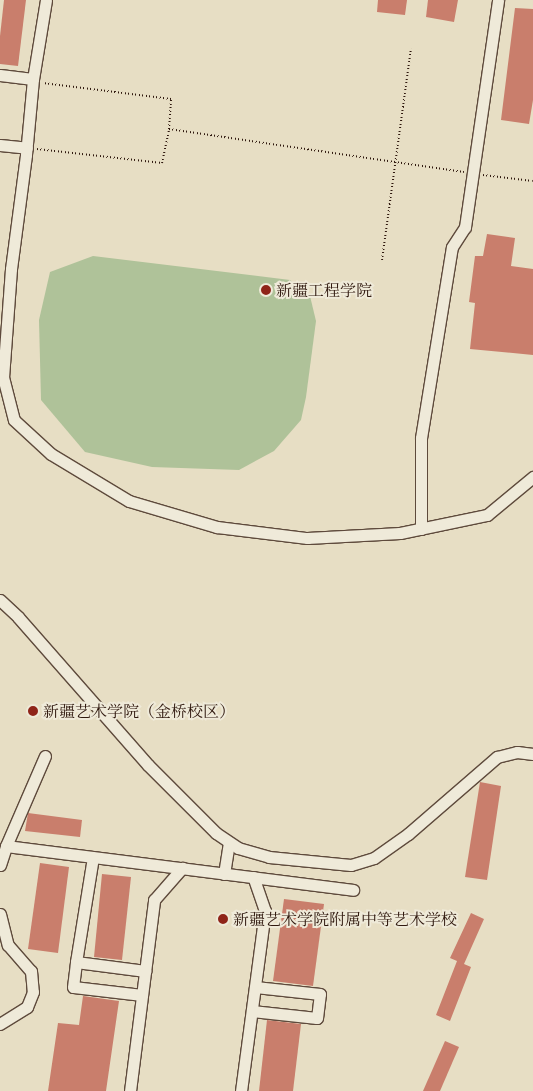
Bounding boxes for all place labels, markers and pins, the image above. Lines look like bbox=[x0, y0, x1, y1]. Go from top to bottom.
place label: 新疆工程学院 bbox=[276, 280, 372, 300]
marker: 新疆工程学院 bbox=[260, 284, 272, 296]
place label: 新疆艺术学院（金桥校区） bbox=[43, 701, 235, 721]
marker: 新疆艺术学院（金桥校区） bbox=[27, 705, 39, 717]
place label: 新疆艺术学院附属中等艺术学校 bbox=[233, 909, 457, 929]
marker: 新疆艺术学院附属中等艺术学校 bbox=[217, 913, 229, 925]

